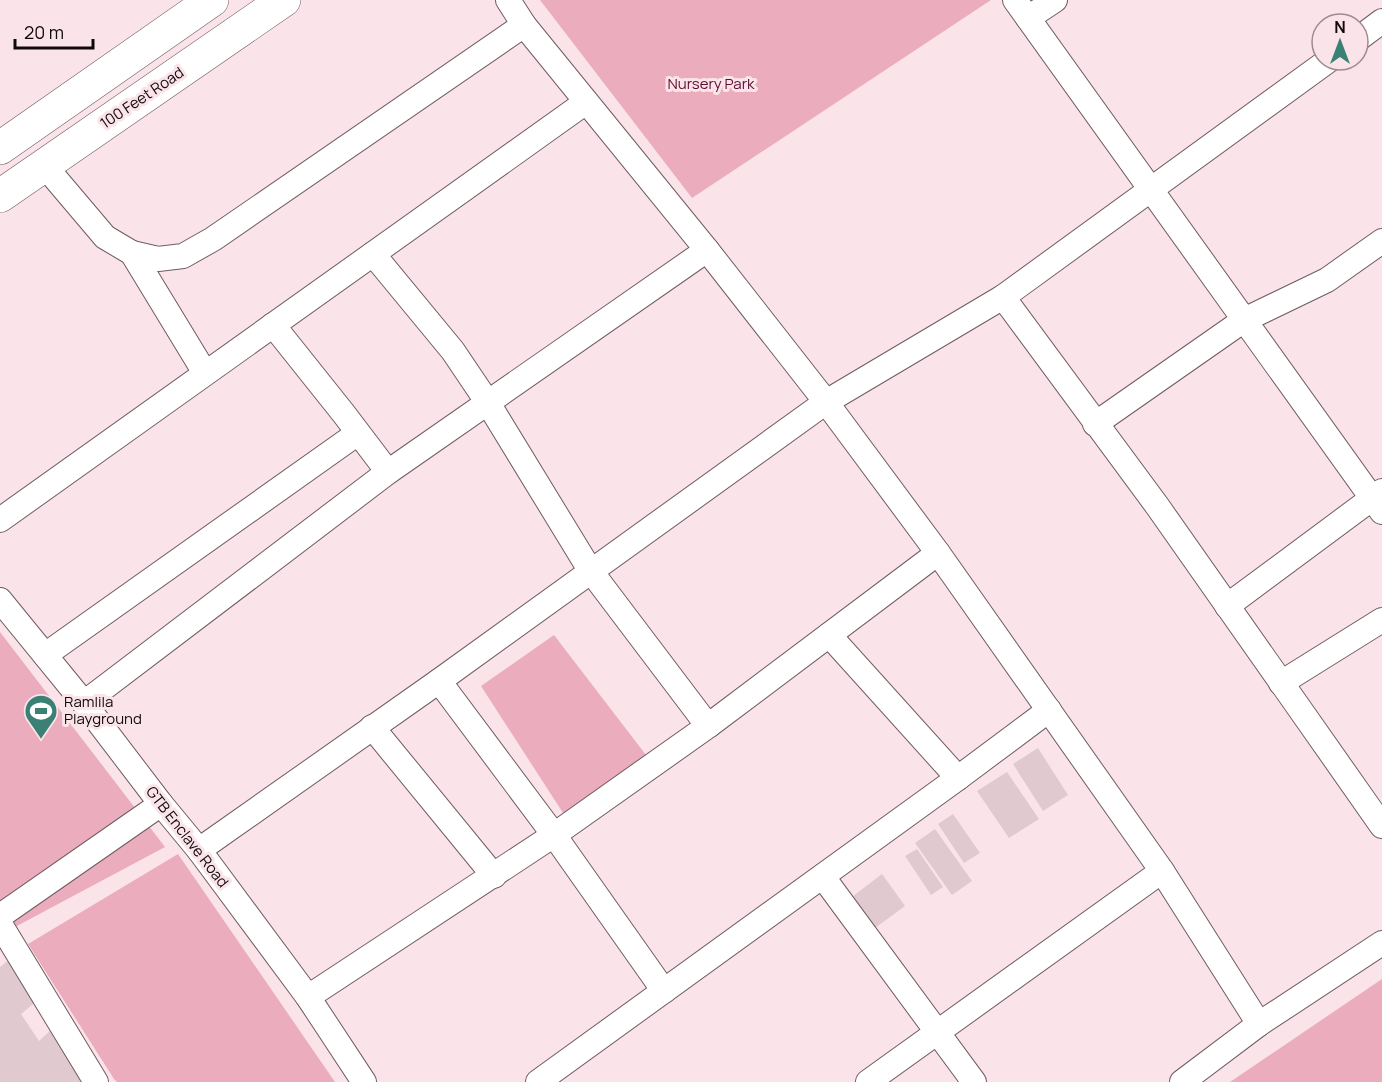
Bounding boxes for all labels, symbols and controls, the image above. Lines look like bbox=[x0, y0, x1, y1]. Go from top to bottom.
scale bar bbox=[15, 12, 93, 50]
north arrow bbox=[1310, 12, 1370, 72]
text: N bbox=[1334, 16, 1346, 38]
text: 20 m bbox=[24, 20, 64, 44]
street label: 100 Feet Road bbox=[96, 62, 188, 133]
park label: Nursery Park bbox=[667, 73, 755, 94]
place label: Ramlila Playground bbox=[64, 691, 142, 729]
sports icon: Ramlila Playground bbox=[23, 693, 59, 740]
street label: GTB Enclave Road bbox=[141, 782, 234, 892]

